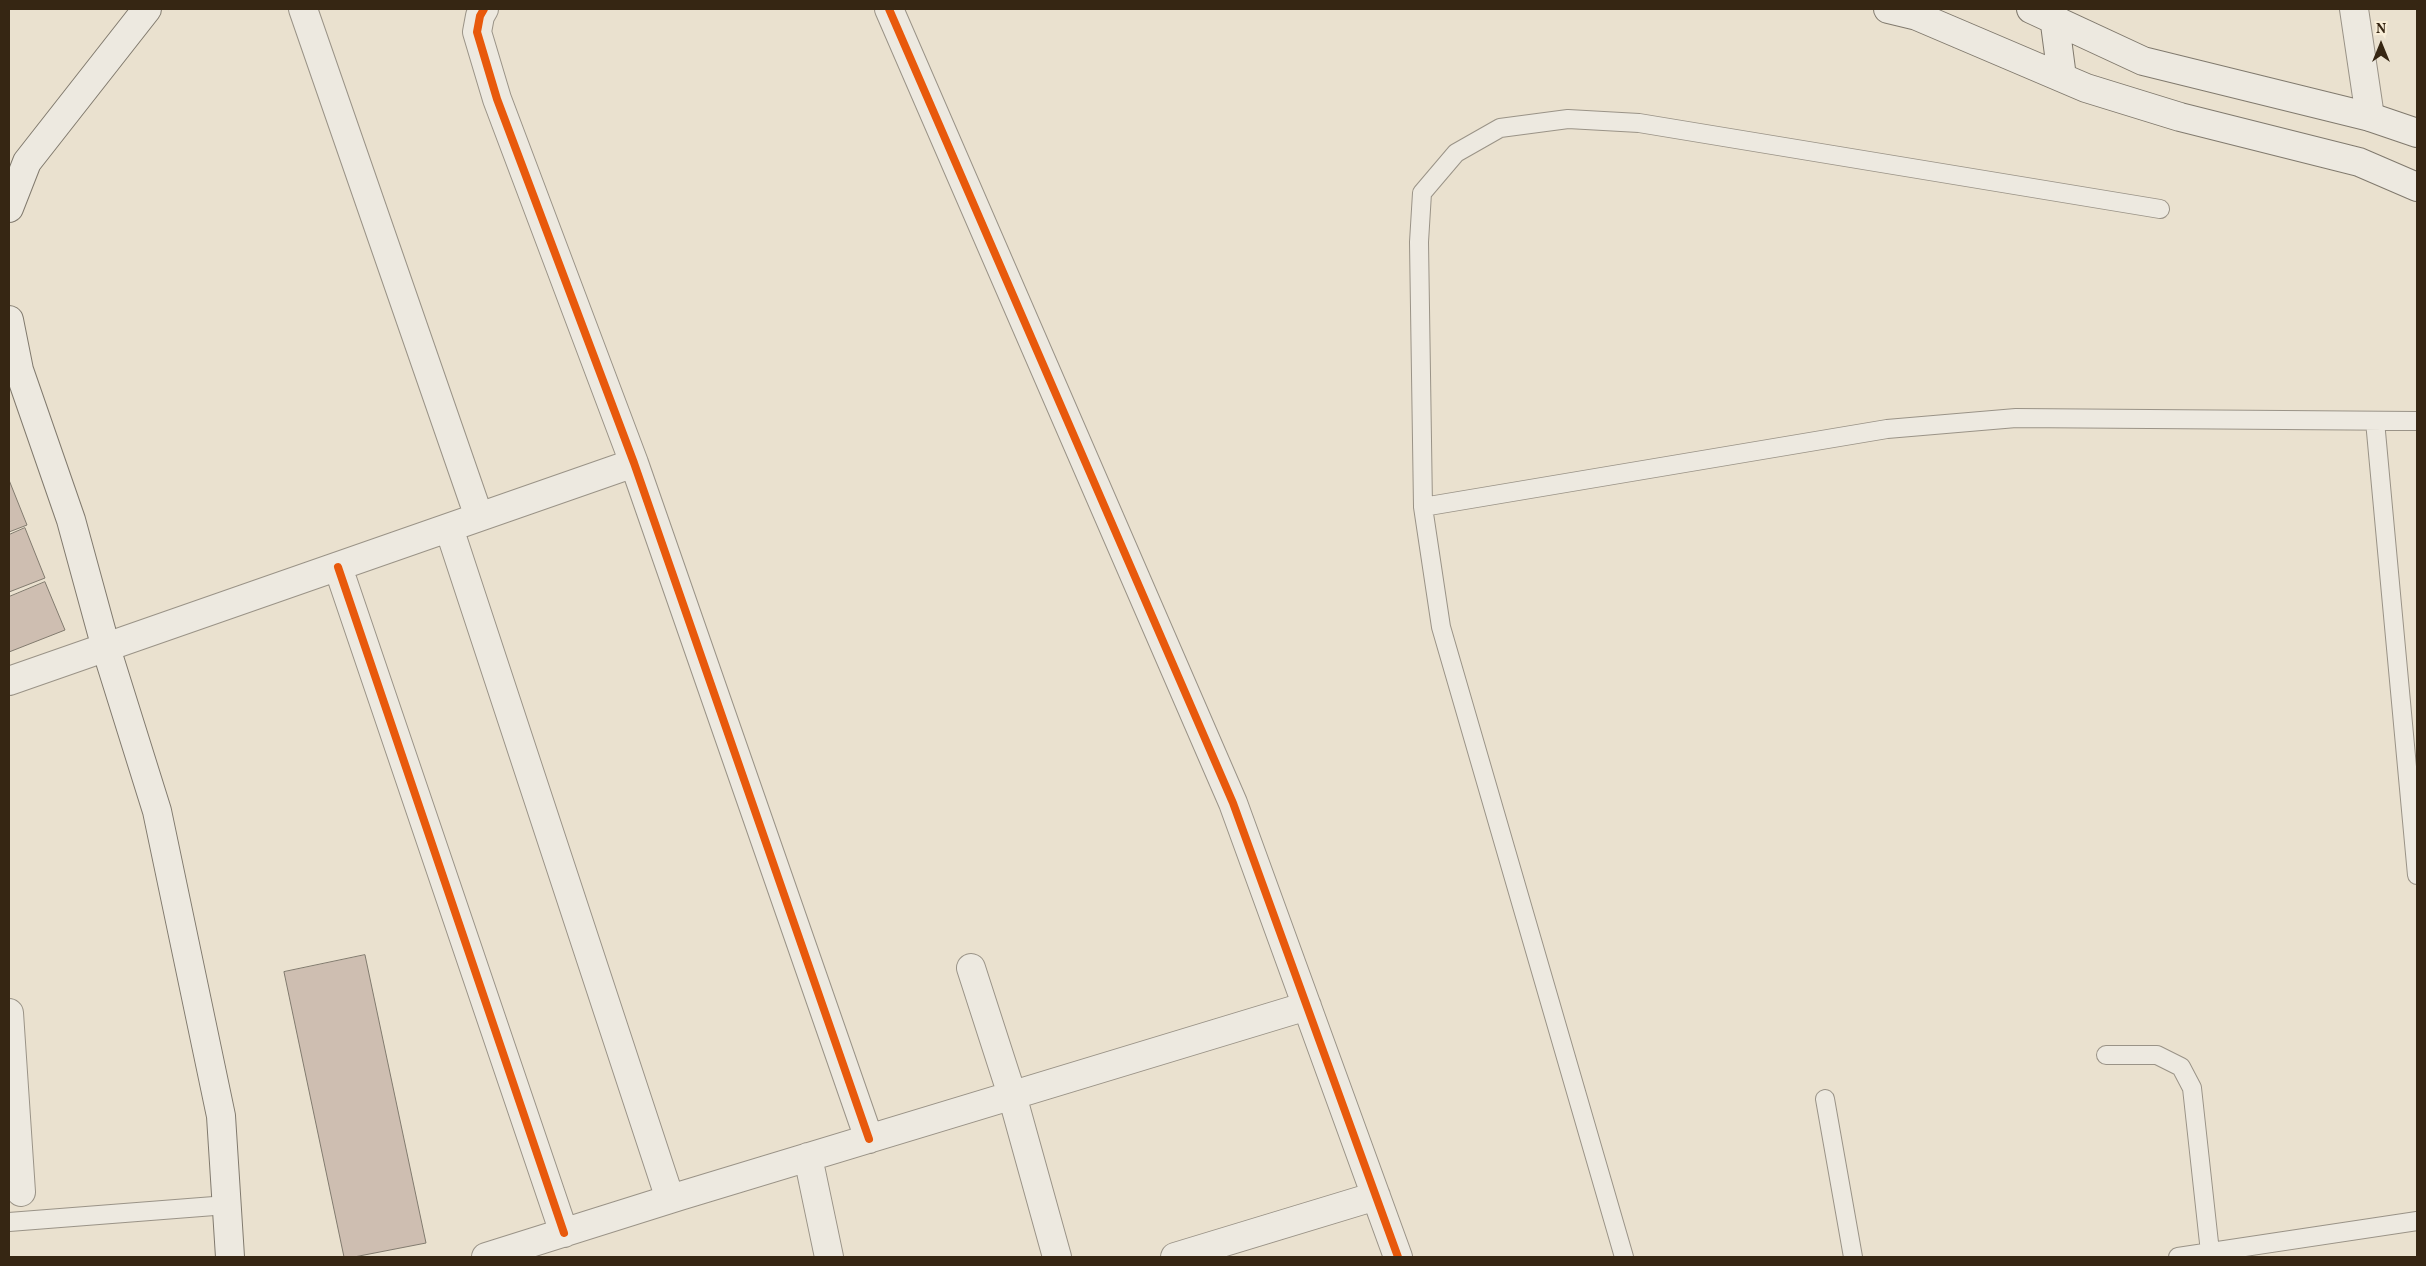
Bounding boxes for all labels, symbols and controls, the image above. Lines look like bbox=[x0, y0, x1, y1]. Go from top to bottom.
north arrow bbox=[2356, 20, 2406, 70]
text: N bbox=[2376, 20, 2386, 39]

